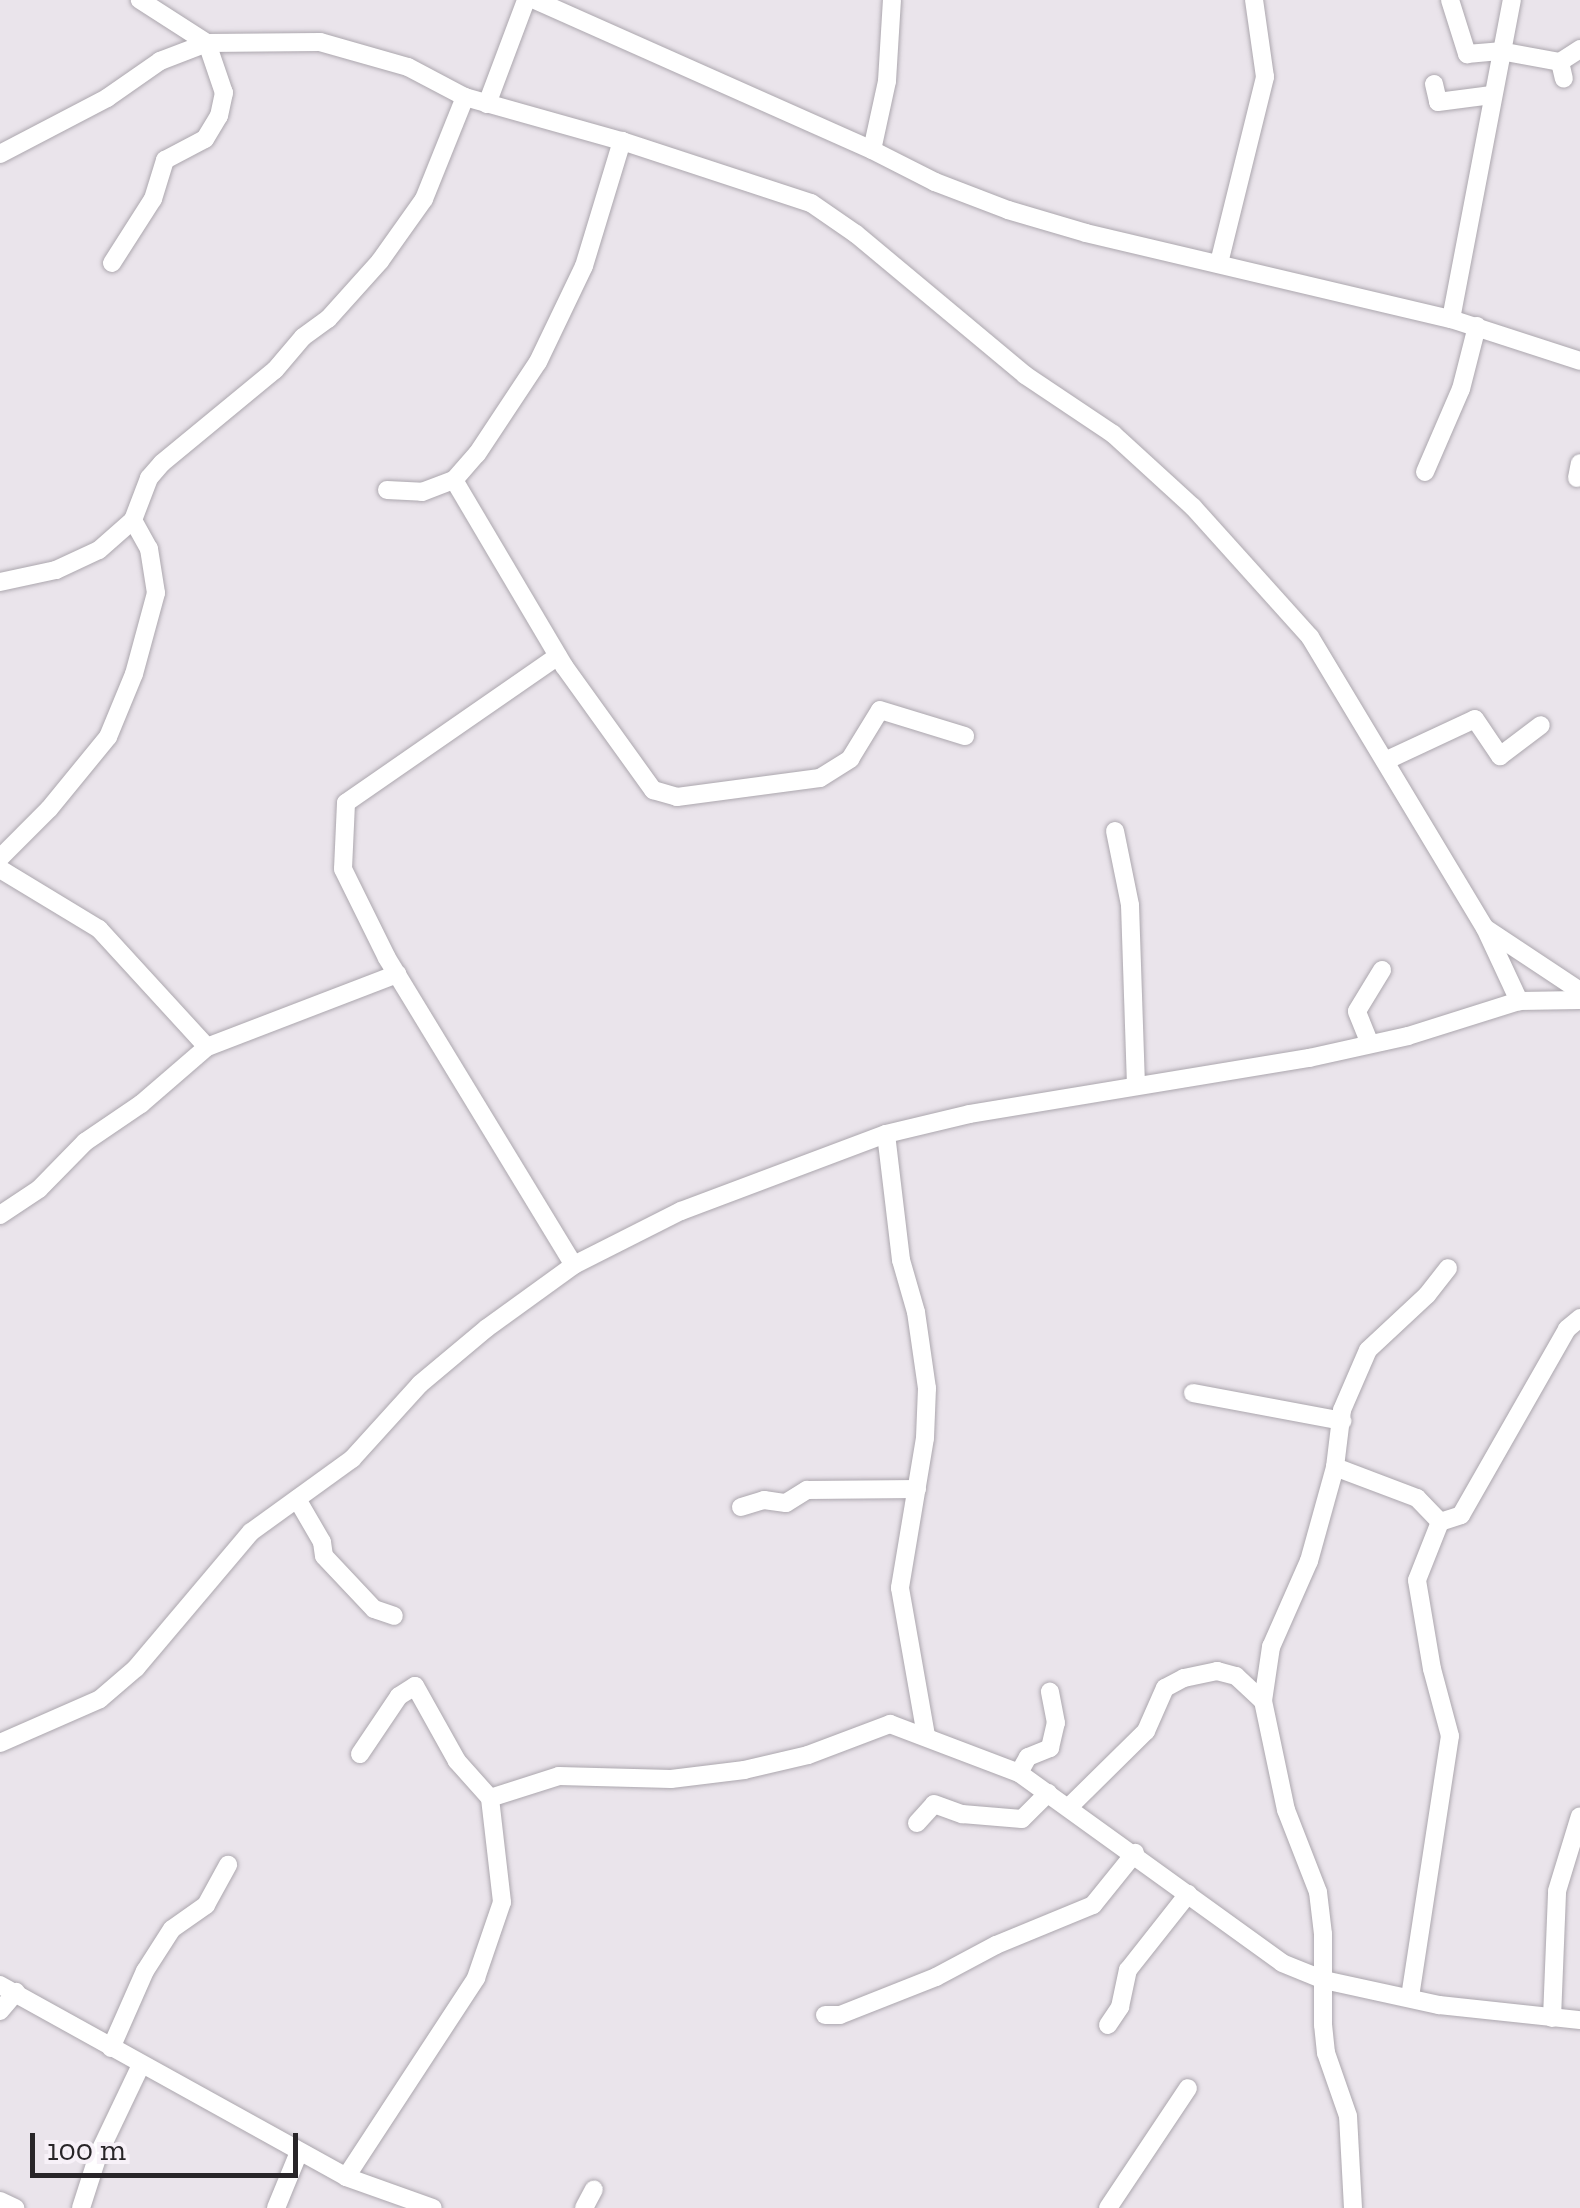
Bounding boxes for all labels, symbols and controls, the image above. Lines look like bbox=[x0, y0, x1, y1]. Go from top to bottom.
scale bar bbox=[35, 2113, 302, 2175]
text: 100 m bbox=[47, 2132, 126, 2168]

